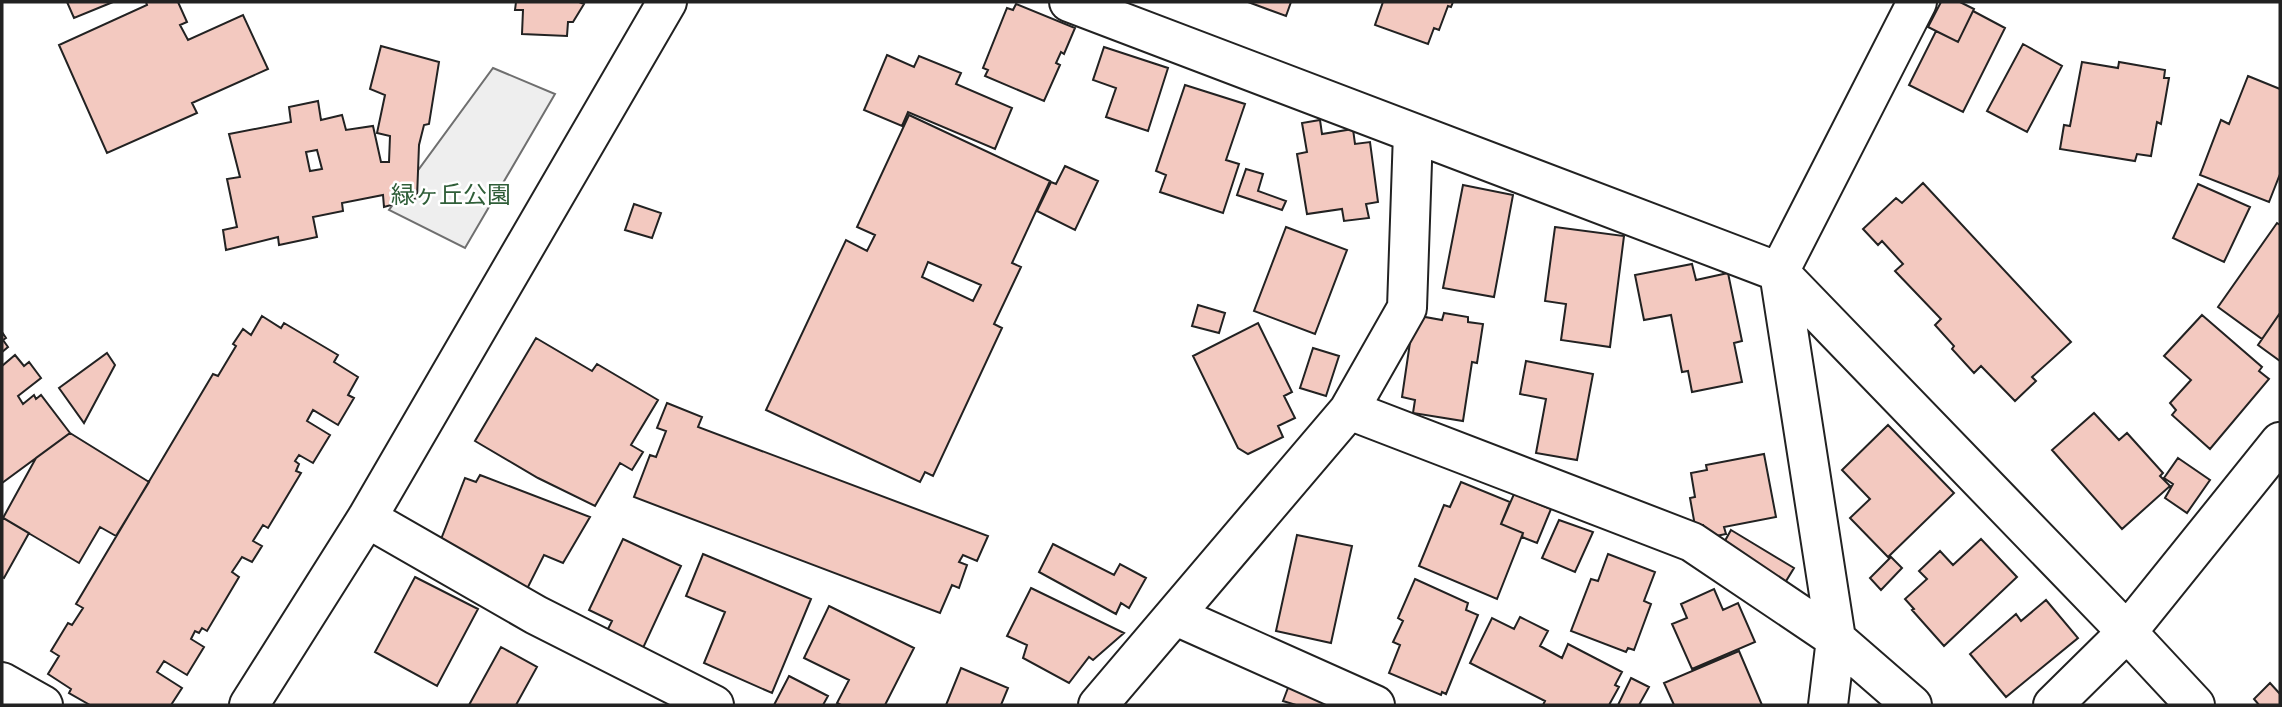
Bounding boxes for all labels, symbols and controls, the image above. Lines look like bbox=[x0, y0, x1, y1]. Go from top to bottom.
park label: 緑ヶ丘公園 bbox=[391, 179, 511, 208]

